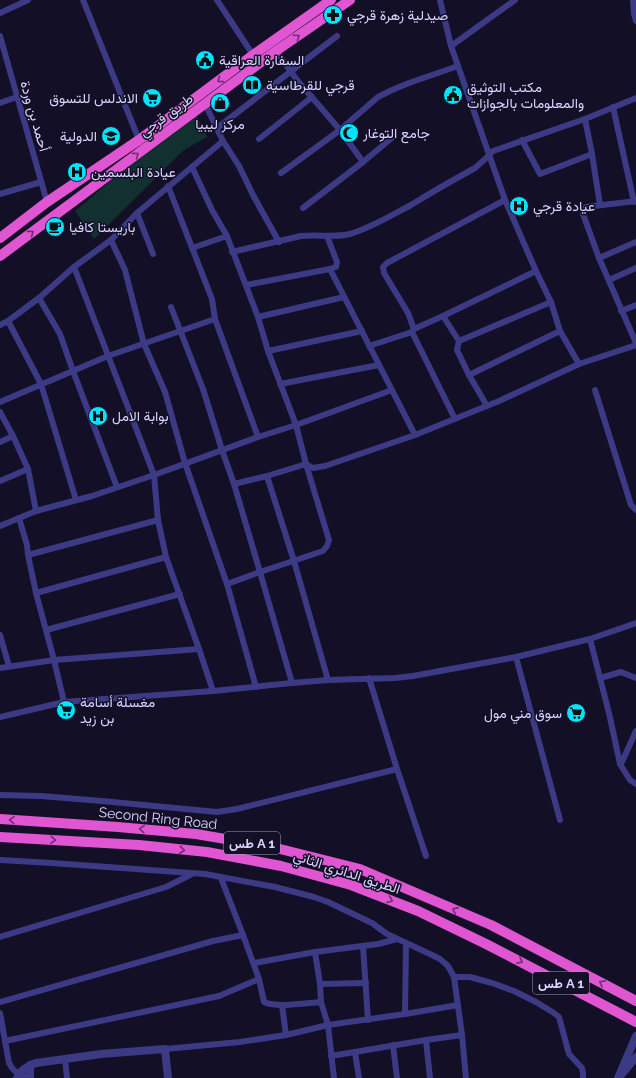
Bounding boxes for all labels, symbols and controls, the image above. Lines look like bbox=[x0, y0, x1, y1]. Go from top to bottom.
pharmacy icon: صيدلية زهرة قرجي bbox=[322, 4, 344, 26]
place label: صيدلية زهرة قرجي bbox=[347, 7, 448, 27]
one-way arrow bbox=[293, 34, 300, 42]
public building icon: السفارة العراقية bbox=[194, 49, 216, 71]
place label: السفارة العراقية bbox=[219, 52, 304, 69]
library icon: قرجي للقرطاسية bbox=[241, 74, 263, 96]
one-way arrow bbox=[217, 75, 224, 82]
place label: قرجي للقرطاسية bbox=[266, 77, 355, 97]
street label: أحمد بن وردة bbox=[16, 79, 53, 153]
place label: مكتب التوثيق والمعلومات بالجوازات bbox=[467, 79, 584, 112]
public building icon: مكتب التوثيق والمعلومات بالجوازات bbox=[442, 84, 464, 106]
supermarket icon: الاندلس للتسوق bbox=[141, 87, 163, 109]
place label: الاندلس للتسوق bbox=[49, 90, 138, 107]
street label: طريق قرجي bbox=[136, 90, 198, 143]
shop icon: مركز ليبيا bbox=[209, 92, 231, 114]
place label: مركز ليبيا bbox=[195, 116, 245, 133]
mosque icon: جامع التوغار bbox=[338, 122, 360, 144]
school or university icon: الدولية bbox=[100, 125, 122, 147]
place label: جامع التوغار bbox=[362, 125, 430, 144]
place label: الدولية bbox=[60, 128, 97, 145]
one-way arrow bbox=[131, 153, 138, 160]
hospital icon: عيادة البلسمين bbox=[66, 161, 88, 183]
place label: عيادة البلسمين bbox=[91, 164, 176, 181]
hospital icon: عيادة قرجي bbox=[508, 195, 530, 217]
place label: عيادة قرجي bbox=[533, 198, 595, 218]
cafe icon: باريستا كافيا bbox=[44, 216, 66, 238]
place label: باريستا كافيا bbox=[69, 219, 135, 236]
one-way arrow bbox=[27, 230, 34, 237]
hospital icon: بوابة الامل bbox=[87, 405, 109, 427]
place label: بوابة الامل bbox=[112, 408, 169, 425]
place label: مغسلة أسامة بن زيد bbox=[80, 694, 155, 727]
supermarket icon: مغسلة أسامة بن زيد bbox=[55, 699, 77, 721]
supermarket icon: سوق مني مول bbox=[565, 702, 587, 724]
place label: سوق مني مول bbox=[484, 705, 562, 725]
street label: Second Ring Road bbox=[98, 804, 218, 832]
one-way arrow bbox=[9, 816, 15, 824]
one-way arrow bbox=[139, 825, 145, 834]
road number: طس A 1 bbox=[224, 832, 280, 854]
one-way arrow bbox=[50, 836, 56, 844]
one-way arrow bbox=[179, 845, 186, 854]
street label: الطريق الدائري الثاني bbox=[290, 847, 402, 901]
one-way arrow bbox=[386, 895, 393, 904]
one-way arrow bbox=[452, 907, 460, 915]
one-way arrow bbox=[516, 957, 523, 964]
road number: طس A 1 bbox=[533, 972, 589, 994]
one-way arrow bbox=[598, 980, 606, 988]

